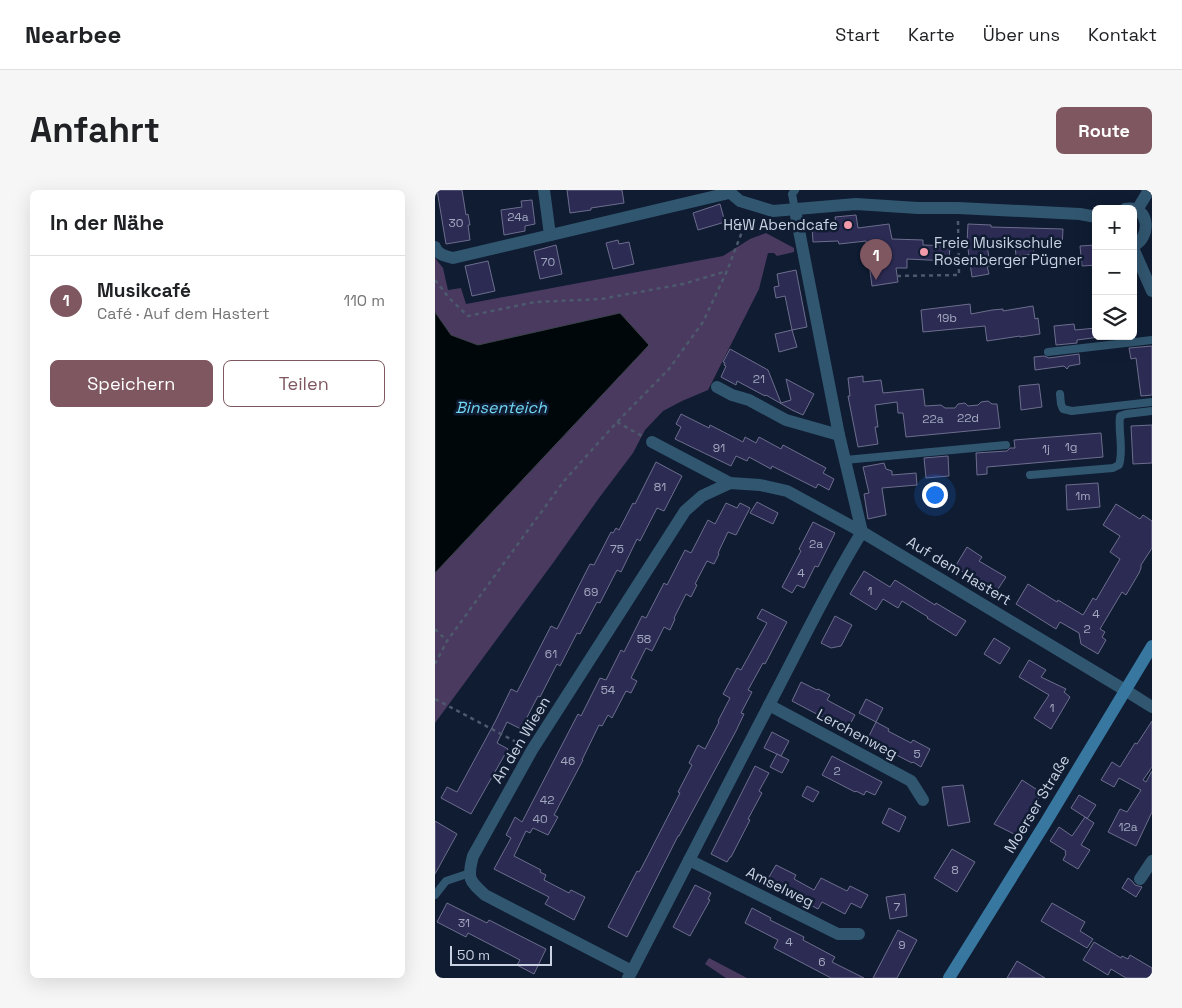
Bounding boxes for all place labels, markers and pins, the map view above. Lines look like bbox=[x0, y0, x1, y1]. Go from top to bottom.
place label: H&W Abendcafe bbox=[723, 215, 838, 234]
marker: H&W Abendcafe bbox=[842, 219, 854, 231]
place label: Freie Musikschule Rosenberger Pügner bbox=[934, 233, 1083, 269]
pin: 1 bbox=[860, 239, 892, 280]
marker: Freie Musikschule Rosenberger Pügner bbox=[918, 246, 930, 258]

